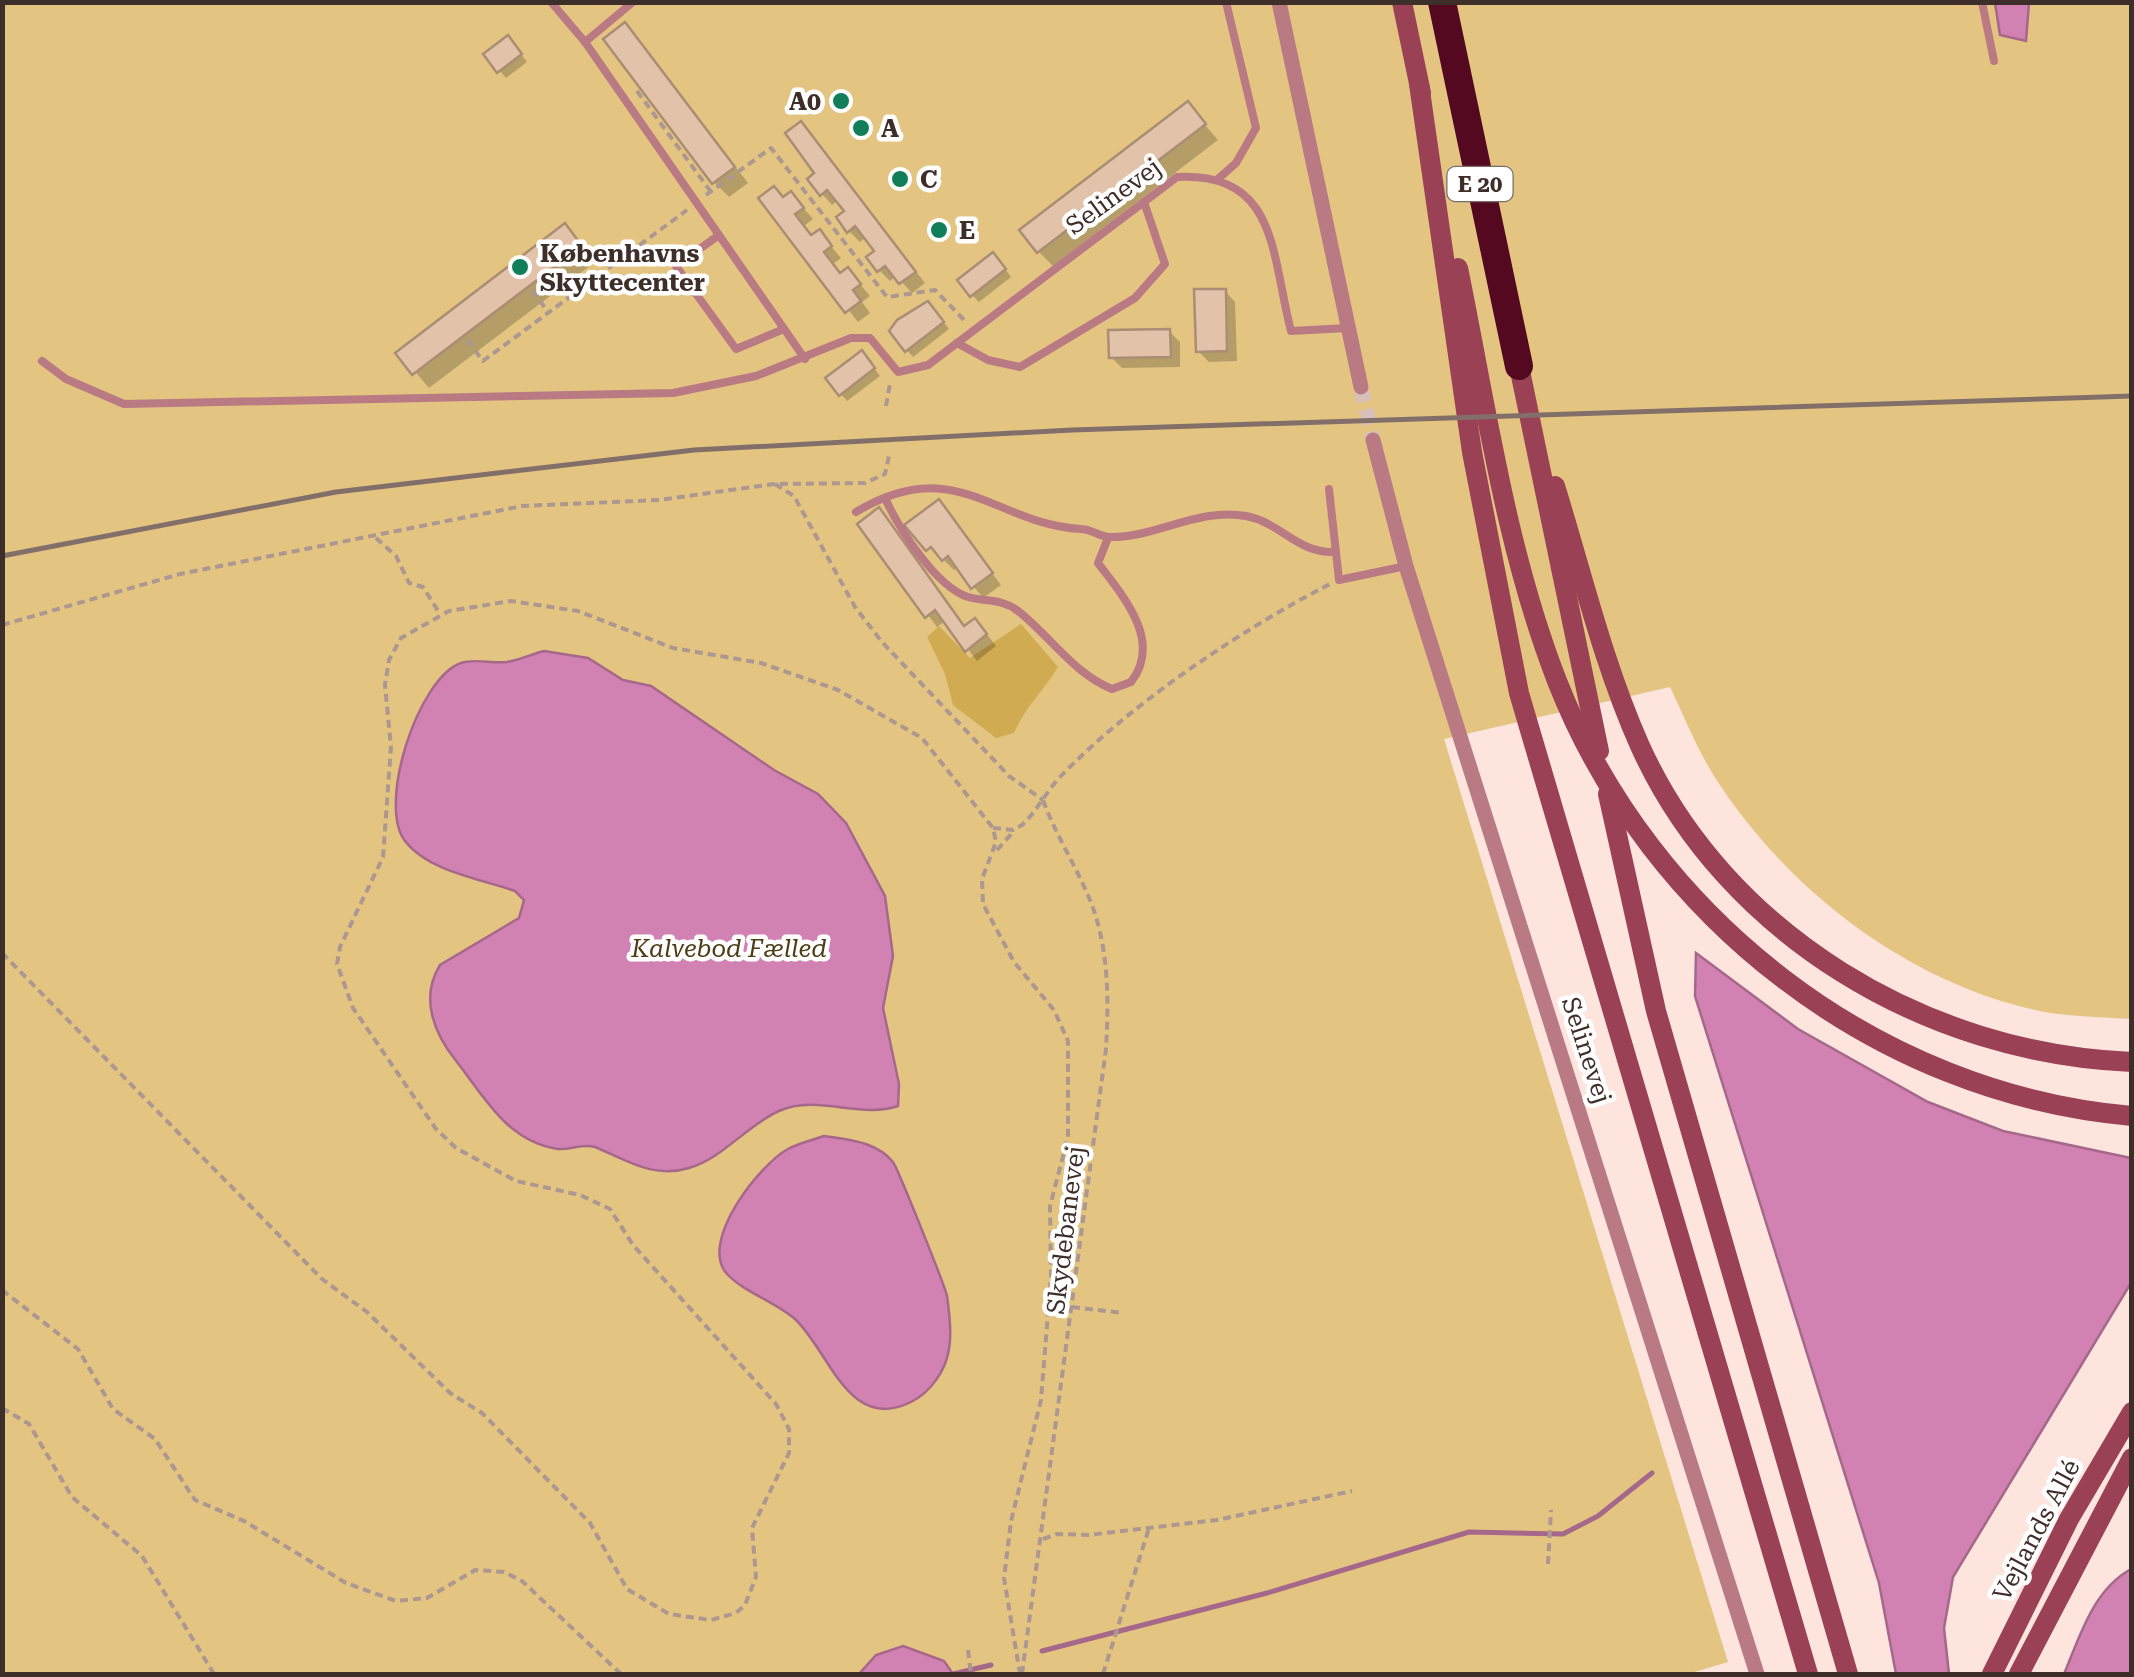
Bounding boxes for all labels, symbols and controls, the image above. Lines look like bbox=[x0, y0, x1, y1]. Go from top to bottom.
place label: A0 bbox=[789, 87, 821, 116]
marker: A0 bbox=[830, 90, 852, 112]
place label: A bbox=[881, 114, 899, 143]
marker: A bbox=[850, 117, 872, 139]
street label: Selinevej bbox=[1060, 152, 1166, 240]
place label: C bbox=[920, 165, 938, 194]
road number: E 20 bbox=[1448, 167, 1512, 201]
marker: C bbox=[889, 168, 911, 190]
place label: E bbox=[959, 216, 975, 245]
marker: E bbox=[928, 219, 950, 241]
place label: Københavns Skyttecenter bbox=[540, 239, 705, 297]
marker: Københavns Skyttecenter bbox=[509, 256, 531, 278]
park label: Kalvebod Fælled bbox=[630, 934, 827, 963]
street label: Selinevej bbox=[1556, 993, 1617, 1107]
street label: Skydebanevej bbox=[1041, 1144, 1090, 1316]
street label: Vejlands Allé bbox=[1987, 1455, 2086, 1606]

